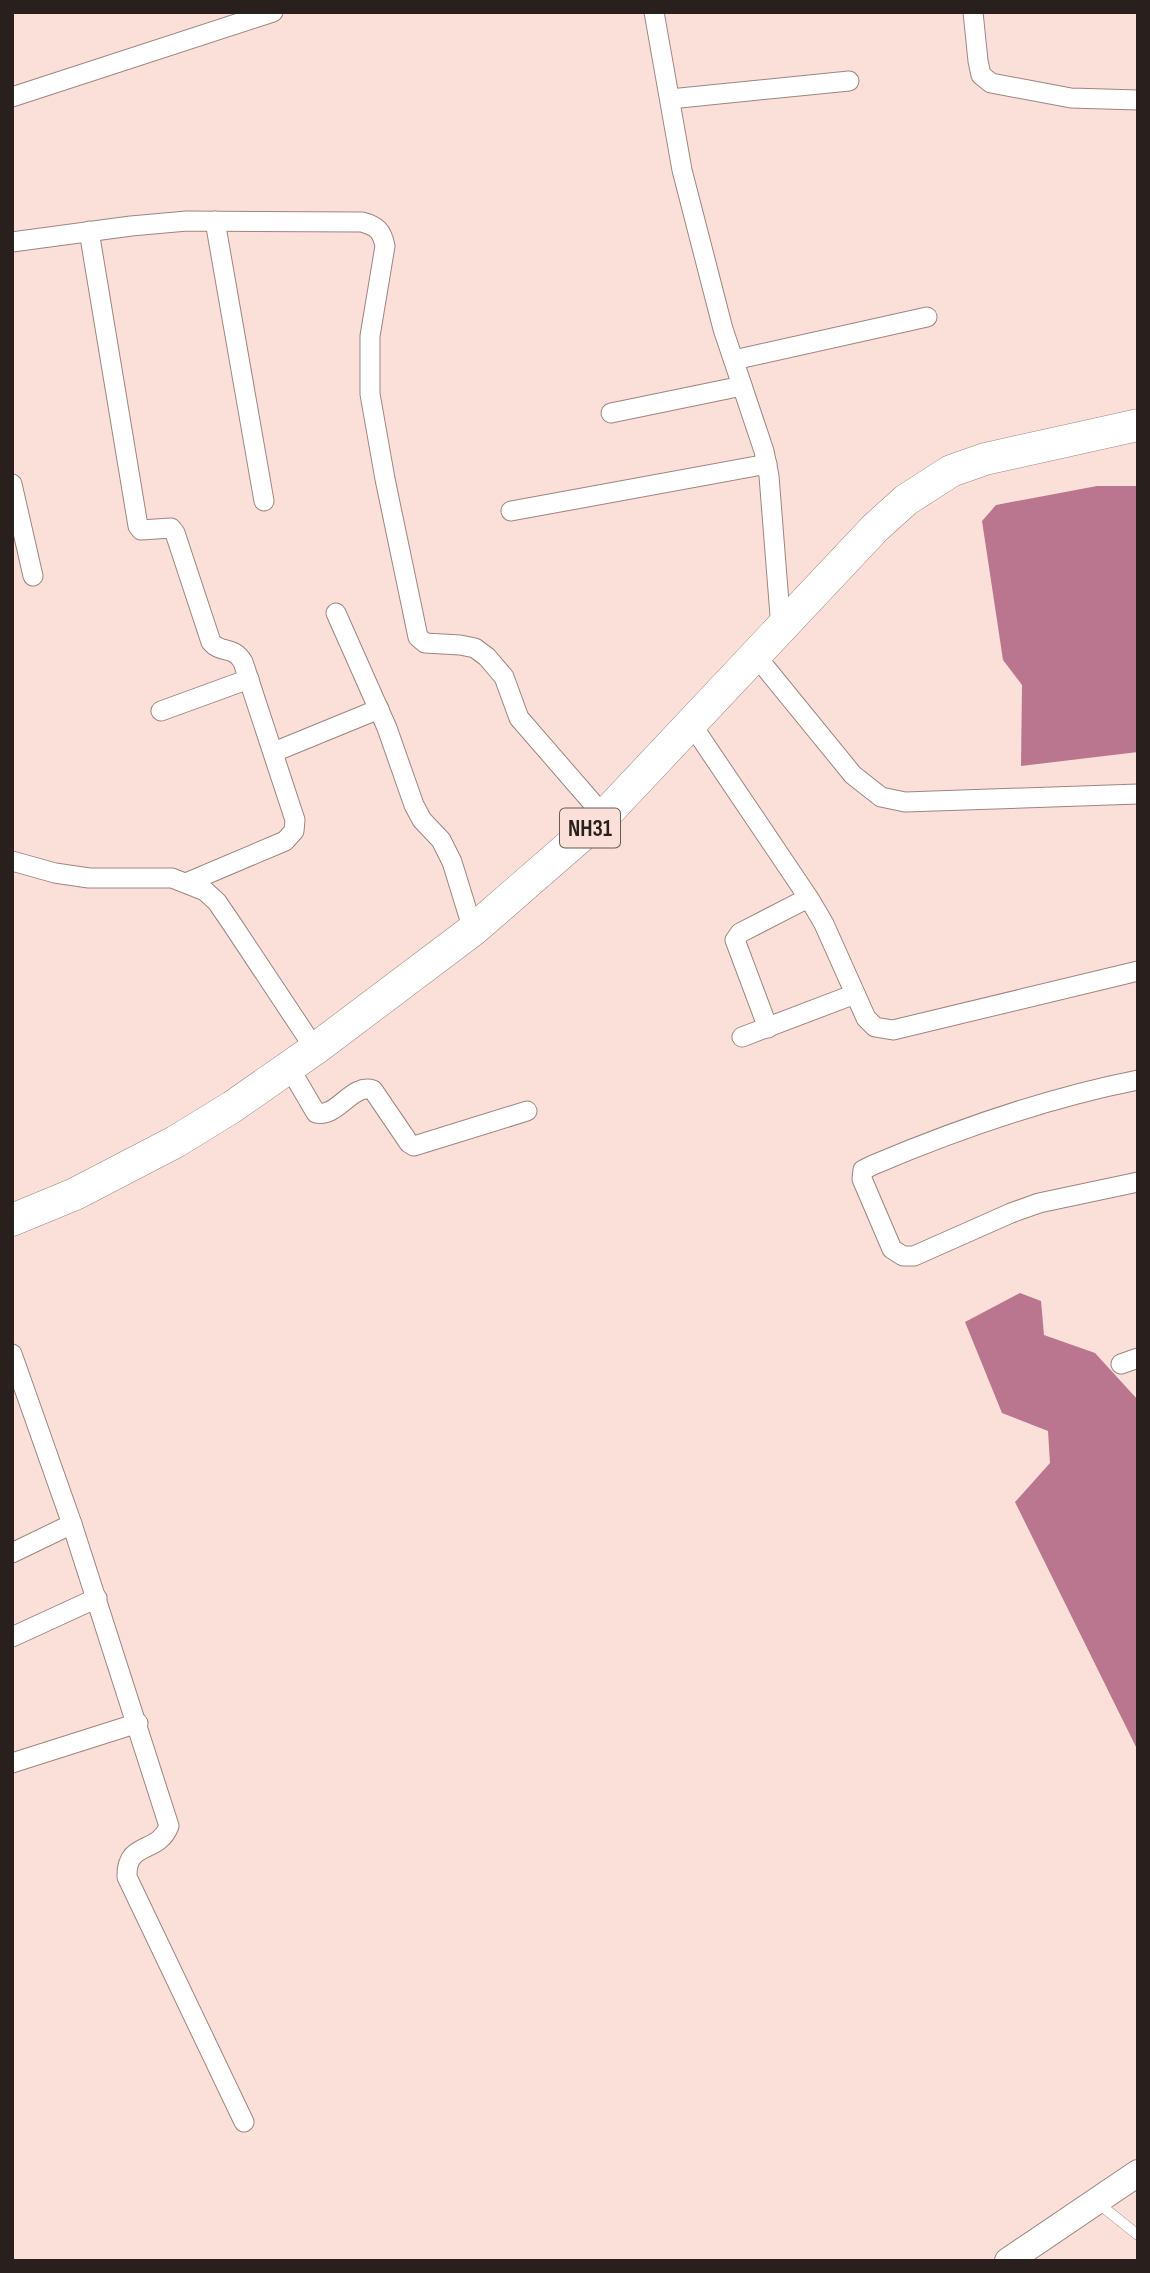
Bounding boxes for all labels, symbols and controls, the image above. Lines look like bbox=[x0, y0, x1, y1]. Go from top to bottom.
road number: NH31 bbox=[560, 808, 620, 848]

